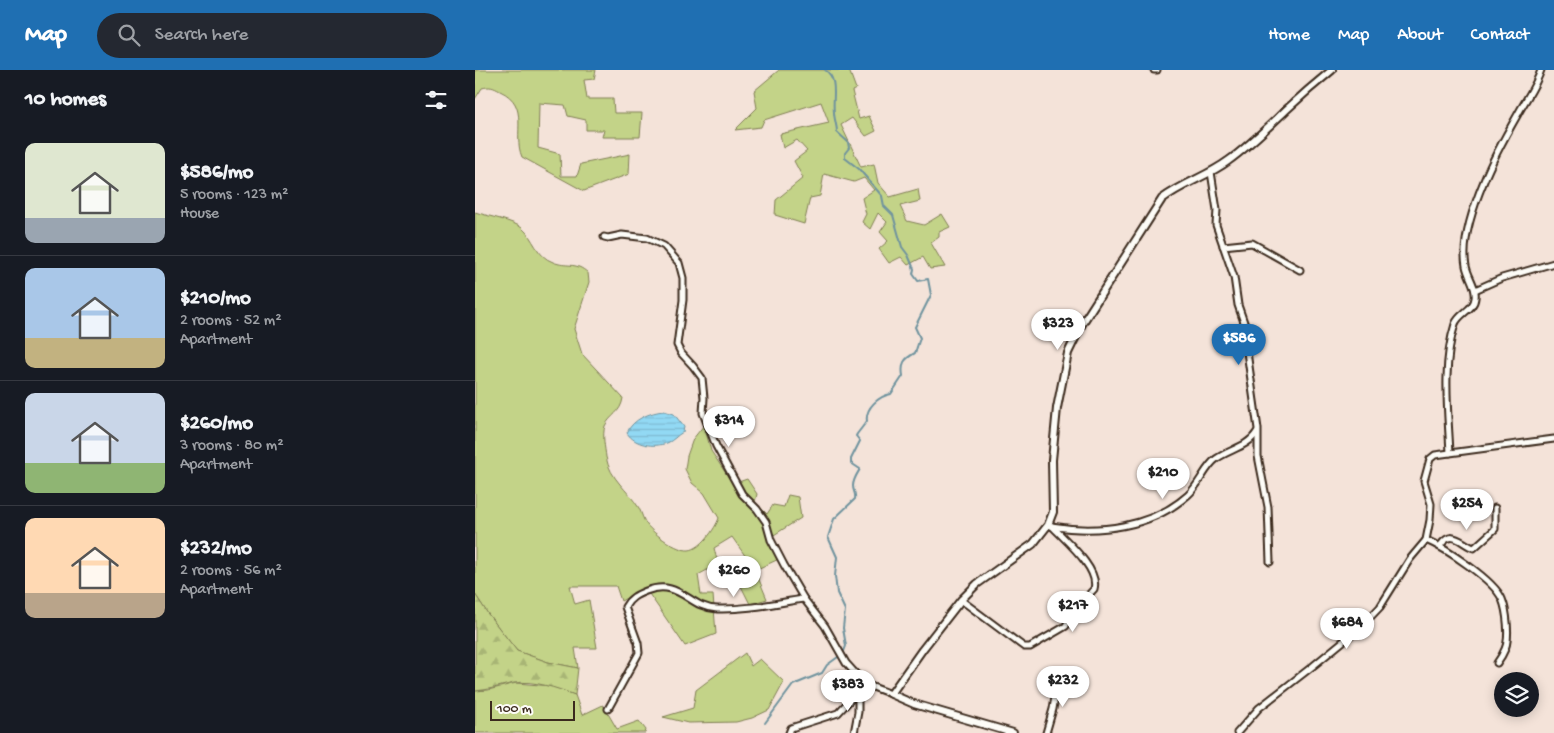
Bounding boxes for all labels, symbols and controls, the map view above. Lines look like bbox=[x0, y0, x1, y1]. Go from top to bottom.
search box bbox=[97, 13, 447, 58]
text: Map bbox=[25, 21, 67, 50]
icon: search bbox=[115, 21, 143, 49]
text: Search here bbox=[155, 24, 248, 47]
text: Home bbox=[1268, 25, 1310, 46]
text: Map bbox=[1338, 25, 1369, 46]
text: About bbox=[1397, 25, 1443, 46]
text: Contact bbox=[1471, 25, 1529, 46]
icon: filters bbox=[422, 86, 450, 114]
text: 10 homes bbox=[25, 88, 106, 113]
text: $586/mo bbox=[180, 161, 253, 186]
icon: home bbox=[65, 163, 125, 223]
text: 5 rooms · 123 m² bbox=[180, 186, 288, 205]
text: House bbox=[180, 205, 219, 224]
text: $210/mo bbox=[180, 287, 251, 312]
icon: home bbox=[65, 288, 125, 348]
pin: $323 bbox=[1028, 308, 1088, 351]
text: 2 rooms · 52 m² bbox=[180, 312, 282, 331]
text: $323 bbox=[1042, 315, 1074, 334]
pin: $586 bbox=[1209, 324, 1269, 366]
text: $586 bbox=[1223, 330, 1255, 349]
text: Apartment bbox=[180, 331, 252, 350]
pin: $314 bbox=[699, 406, 759, 448]
text: $260/mo bbox=[180, 412, 253, 437]
text: $314 bbox=[714, 412, 744, 431]
icon: home bbox=[65, 413, 125, 473]
text: 3 rooms · 80 m² bbox=[180, 437, 284, 456]
text: Apartment bbox=[180, 456, 252, 475]
pin: $210 bbox=[1133, 458, 1193, 500]
text: $210 bbox=[1148, 464, 1178, 483]
pin: $254 bbox=[1437, 488, 1497, 531]
text: $254 bbox=[1451, 495, 1483, 514]
text: $232/mo bbox=[180, 537, 252, 562]
icon: home bbox=[65, 538, 125, 598]
pin: $260 bbox=[704, 556, 764, 598]
text: 2 rooms · 56 m² bbox=[180, 562, 282, 581]
text: $260 bbox=[718, 562, 750, 581]
text: Apartment bbox=[180, 581, 252, 600]
pin: $217 bbox=[1043, 590, 1103, 633]
text: $217 bbox=[1058, 597, 1088, 616]
pin: $684 bbox=[1317, 608, 1377, 650]
text: $684 bbox=[1331, 614, 1363, 633]
pin: $232 bbox=[1033, 666, 1093, 708]
pin: $383 bbox=[818, 670, 878, 712]
text: $232 bbox=[1047, 672, 1079, 691]
map controls bbox=[1494, 672, 1539, 717]
button: layers bbox=[1494, 672, 1539, 717]
text: $383 bbox=[832, 676, 864, 695]
scale bar bbox=[490, 698, 575, 721]
text: 100 m bbox=[497, 701, 532, 718]

